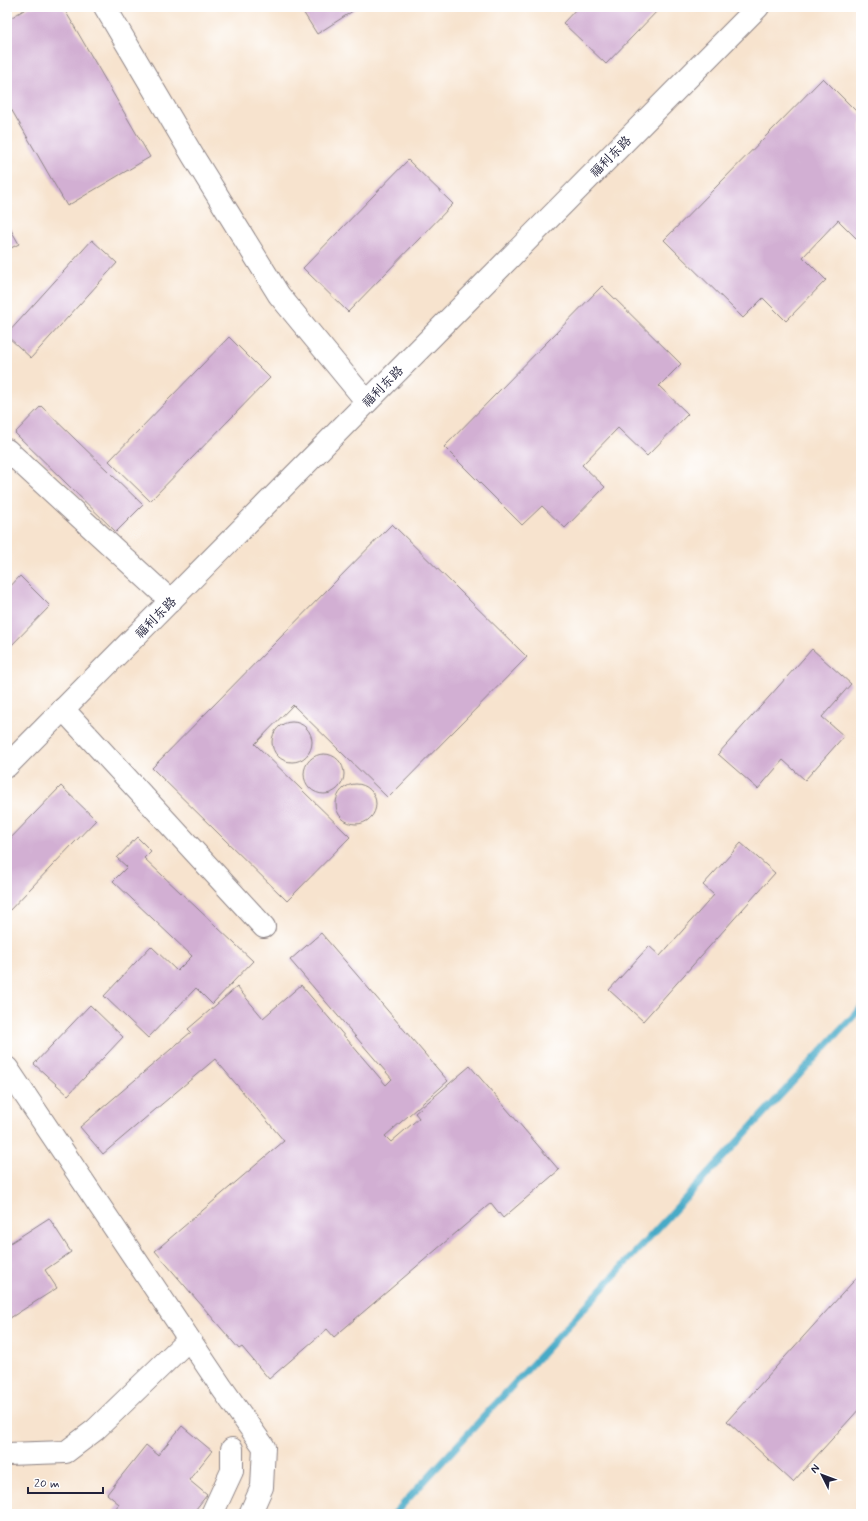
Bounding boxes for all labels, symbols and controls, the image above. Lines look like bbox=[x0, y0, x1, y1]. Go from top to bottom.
street label: 福利东路 bbox=[587, 133, 635, 181]
street label: 福利东路 bbox=[359, 363, 407, 411]
street label: 福利东路 bbox=[132, 594, 180, 642]
north arrow bbox=[802, 1455, 842, 1495]
text: N bbox=[808, 1462, 823, 1476]
scale bar bbox=[28, 1469, 103, 1495]
text: 20 m bbox=[34, 1476, 60, 1492]

